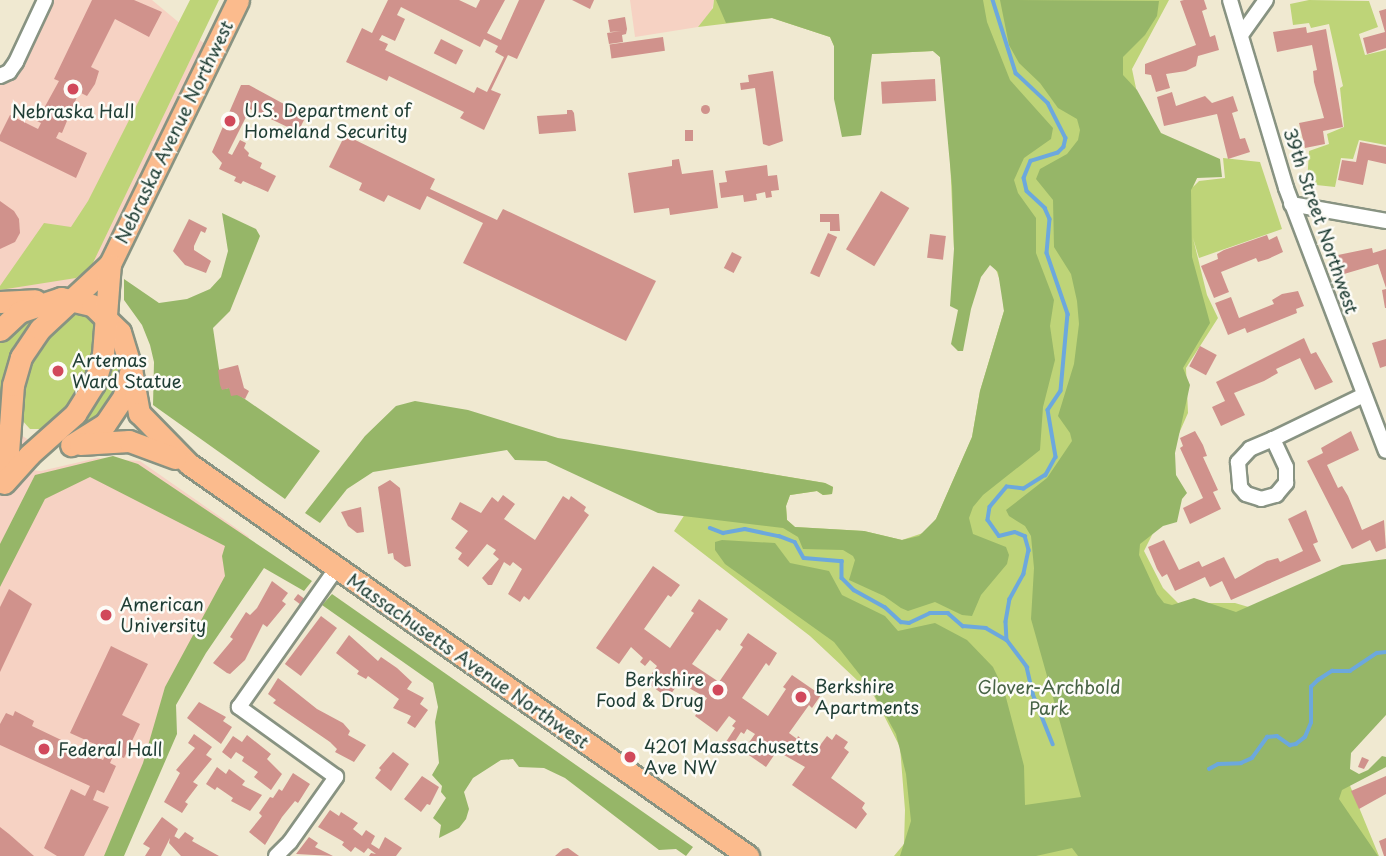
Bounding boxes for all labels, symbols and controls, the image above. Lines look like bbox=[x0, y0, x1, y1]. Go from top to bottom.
street label: Nebraska Avenue Northwest bbox=[110, 17, 238, 247]
marker: Nebraska Hall bbox=[65, 81, 81, 97]
place label: Nebraska Hall bbox=[11, 100, 135, 122]
place label: U.S. Department of Homeland Security bbox=[244, 100, 411, 142]
marker: U.S. Department of Homeland Security bbox=[222, 113, 238, 129]
street label: 39th Street Northwest bbox=[1279, 126, 1363, 316]
place label: Artemas Ward Statue bbox=[72, 350, 183, 392]
marker: Artemas Ward Statue bbox=[50, 363, 66, 379]
street label: Massachusetts Avenue Northwest bbox=[343, 569, 593, 753]
place label: American University bbox=[120, 594, 206, 636]
marker: American University bbox=[98, 607, 114, 623]
place label: Berkshire Food & Drug bbox=[595, 669, 704, 712]
place label: Berkshire Apartments bbox=[815, 676, 919, 718]
park label: Glover-Archbold Park bbox=[977, 677, 1121, 720]
marker: Berkshire Food & Drug bbox=[710, 682, 726, 698]
marker: Berkshire Apartments bbox=[793, 689, 809, 705]
place label: 4201 Massachusetts Ave NW bbox=[644, 736, 822, 778]
place label: Federal Hall bbox=[58, 738, 162, 760]
marker: Federal Hall bbox=[36, 741, 52, 757]
marker: 4201 Massachusetts Ave NW bbox=[622, 749, 638, 765]

